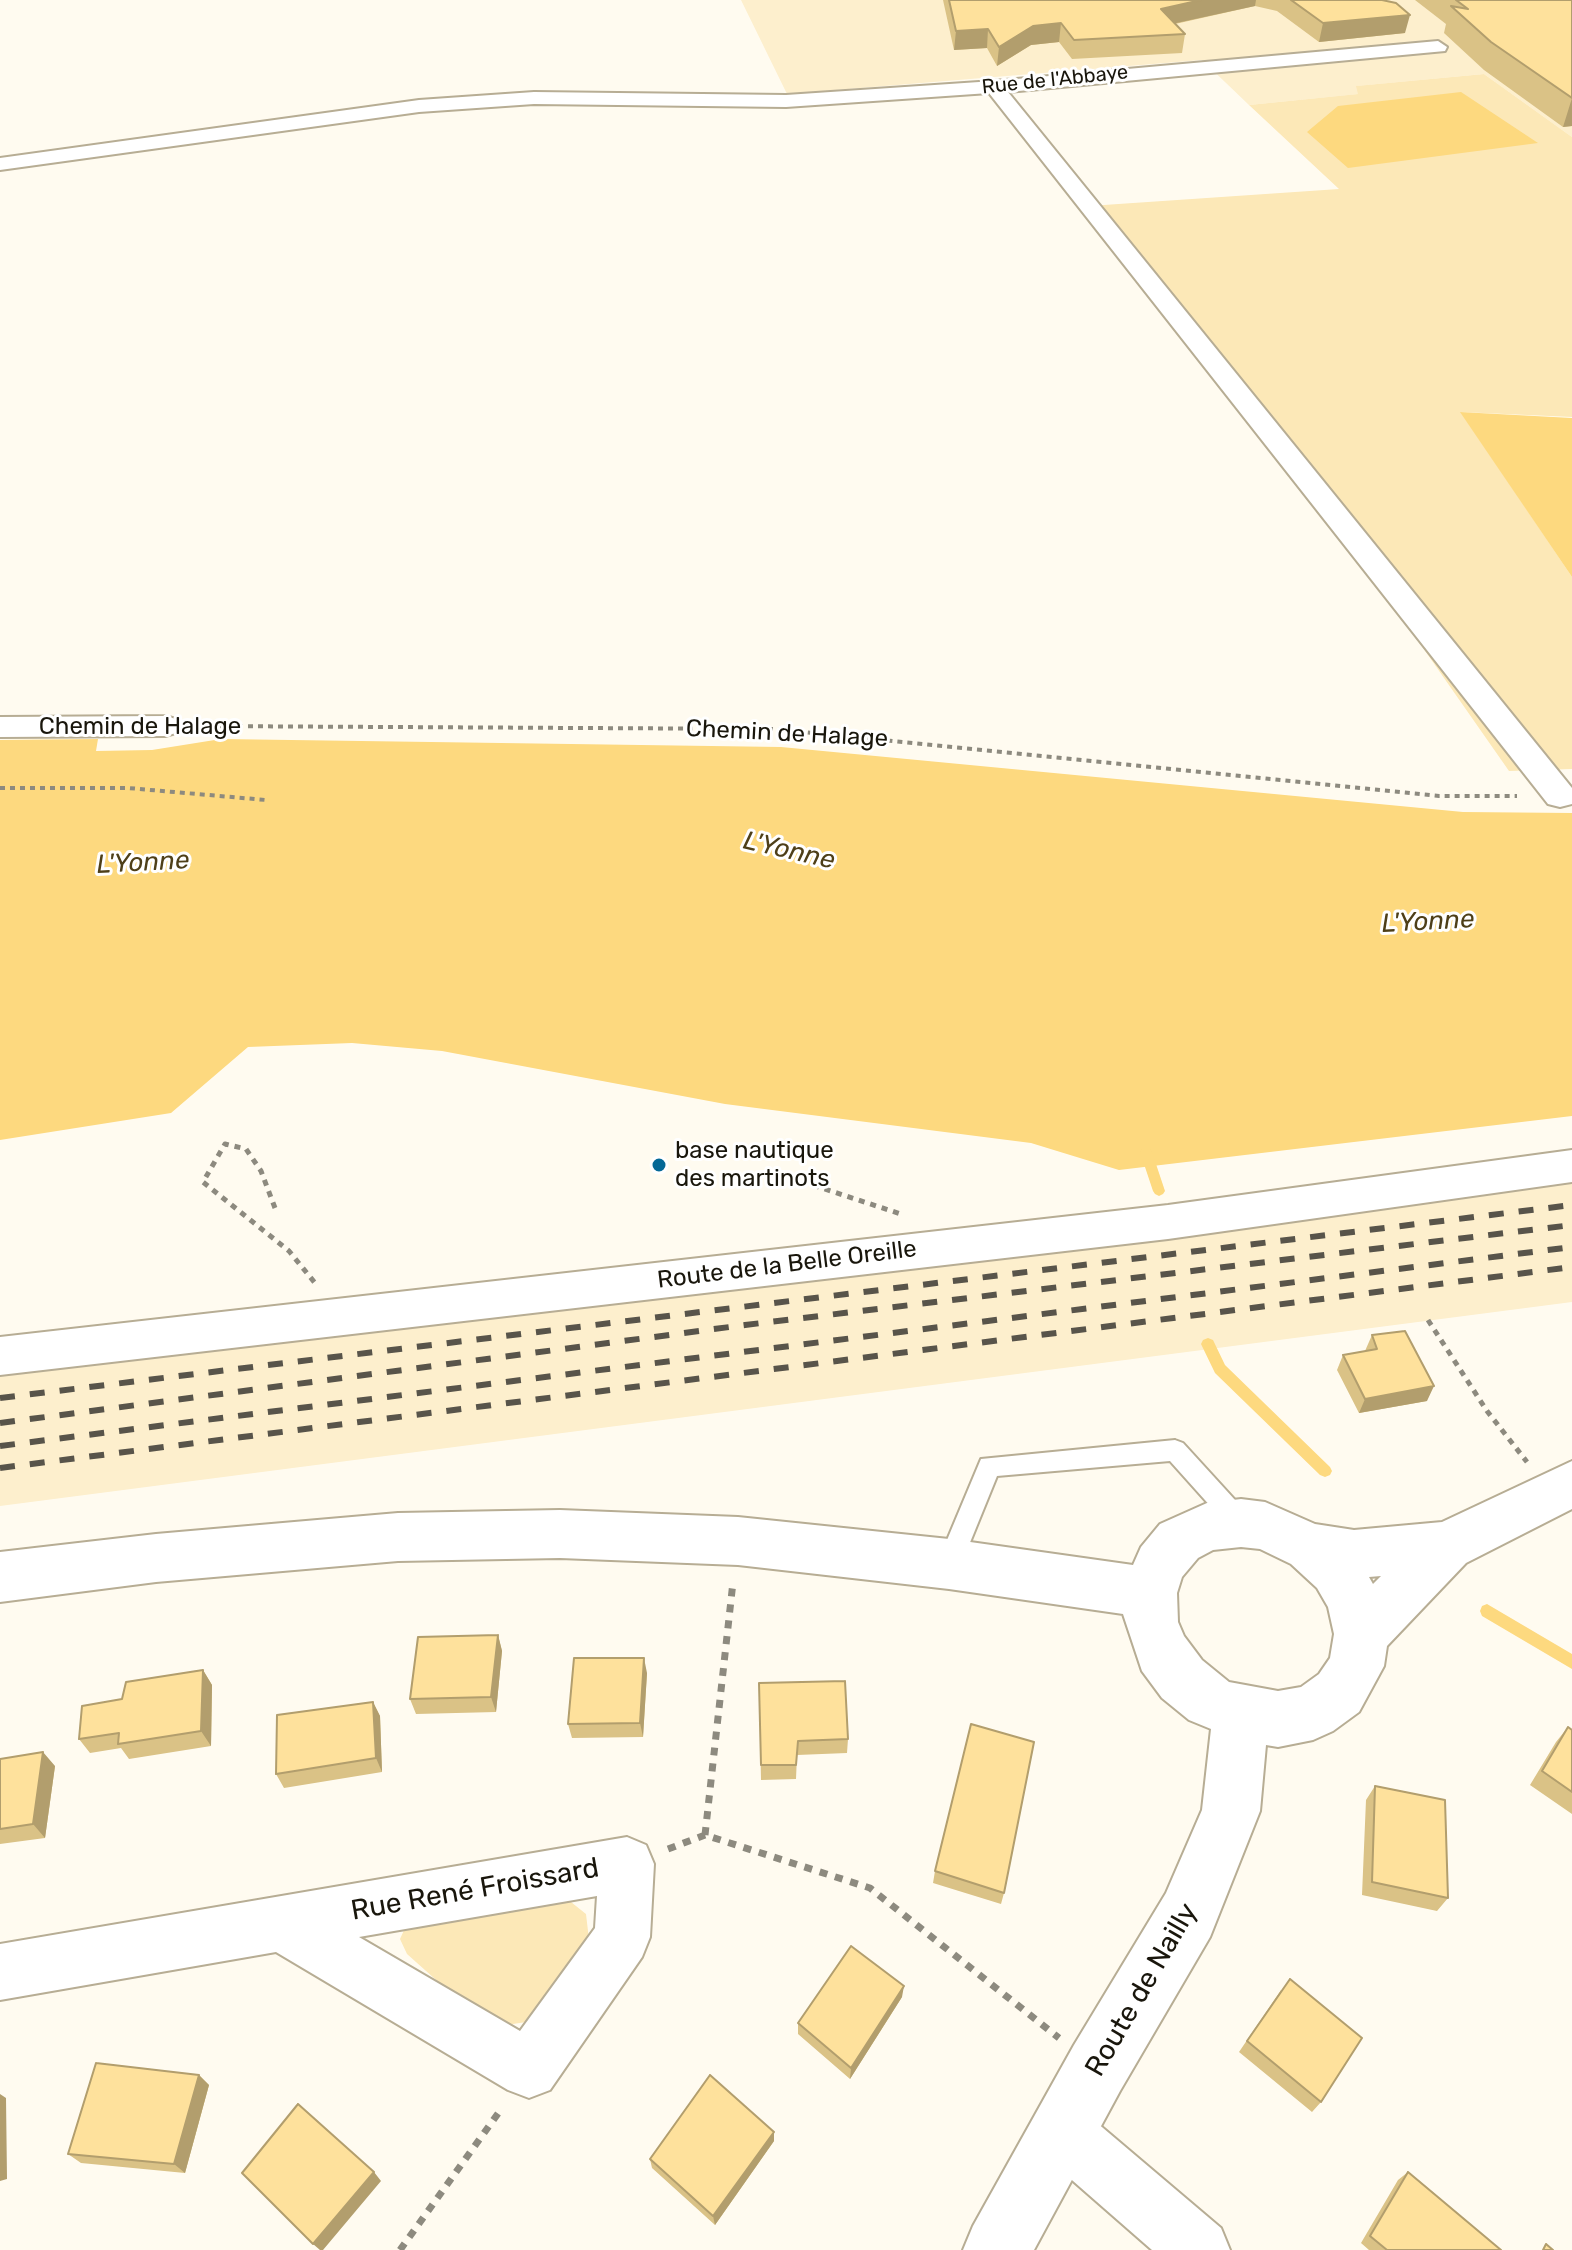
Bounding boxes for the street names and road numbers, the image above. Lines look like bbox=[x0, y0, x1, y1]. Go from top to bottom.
street label: Rue de l'Abbaye bbox=[981, 60, 1129, 100]
street label: Chemin de Halage bbox=[39, 713, 241, 741]
street label: Chemin de Halage bbox=[685, 714, 889, 754]
street label: Route de la Belle Oreille bbox=[656, 1235, 918, 1295]
street label: Rue René Froissard bbox=[348, 1852, 602, 1928]
street label: Route de Nailly bbox=[1079, 1897, 1205, 2083]

